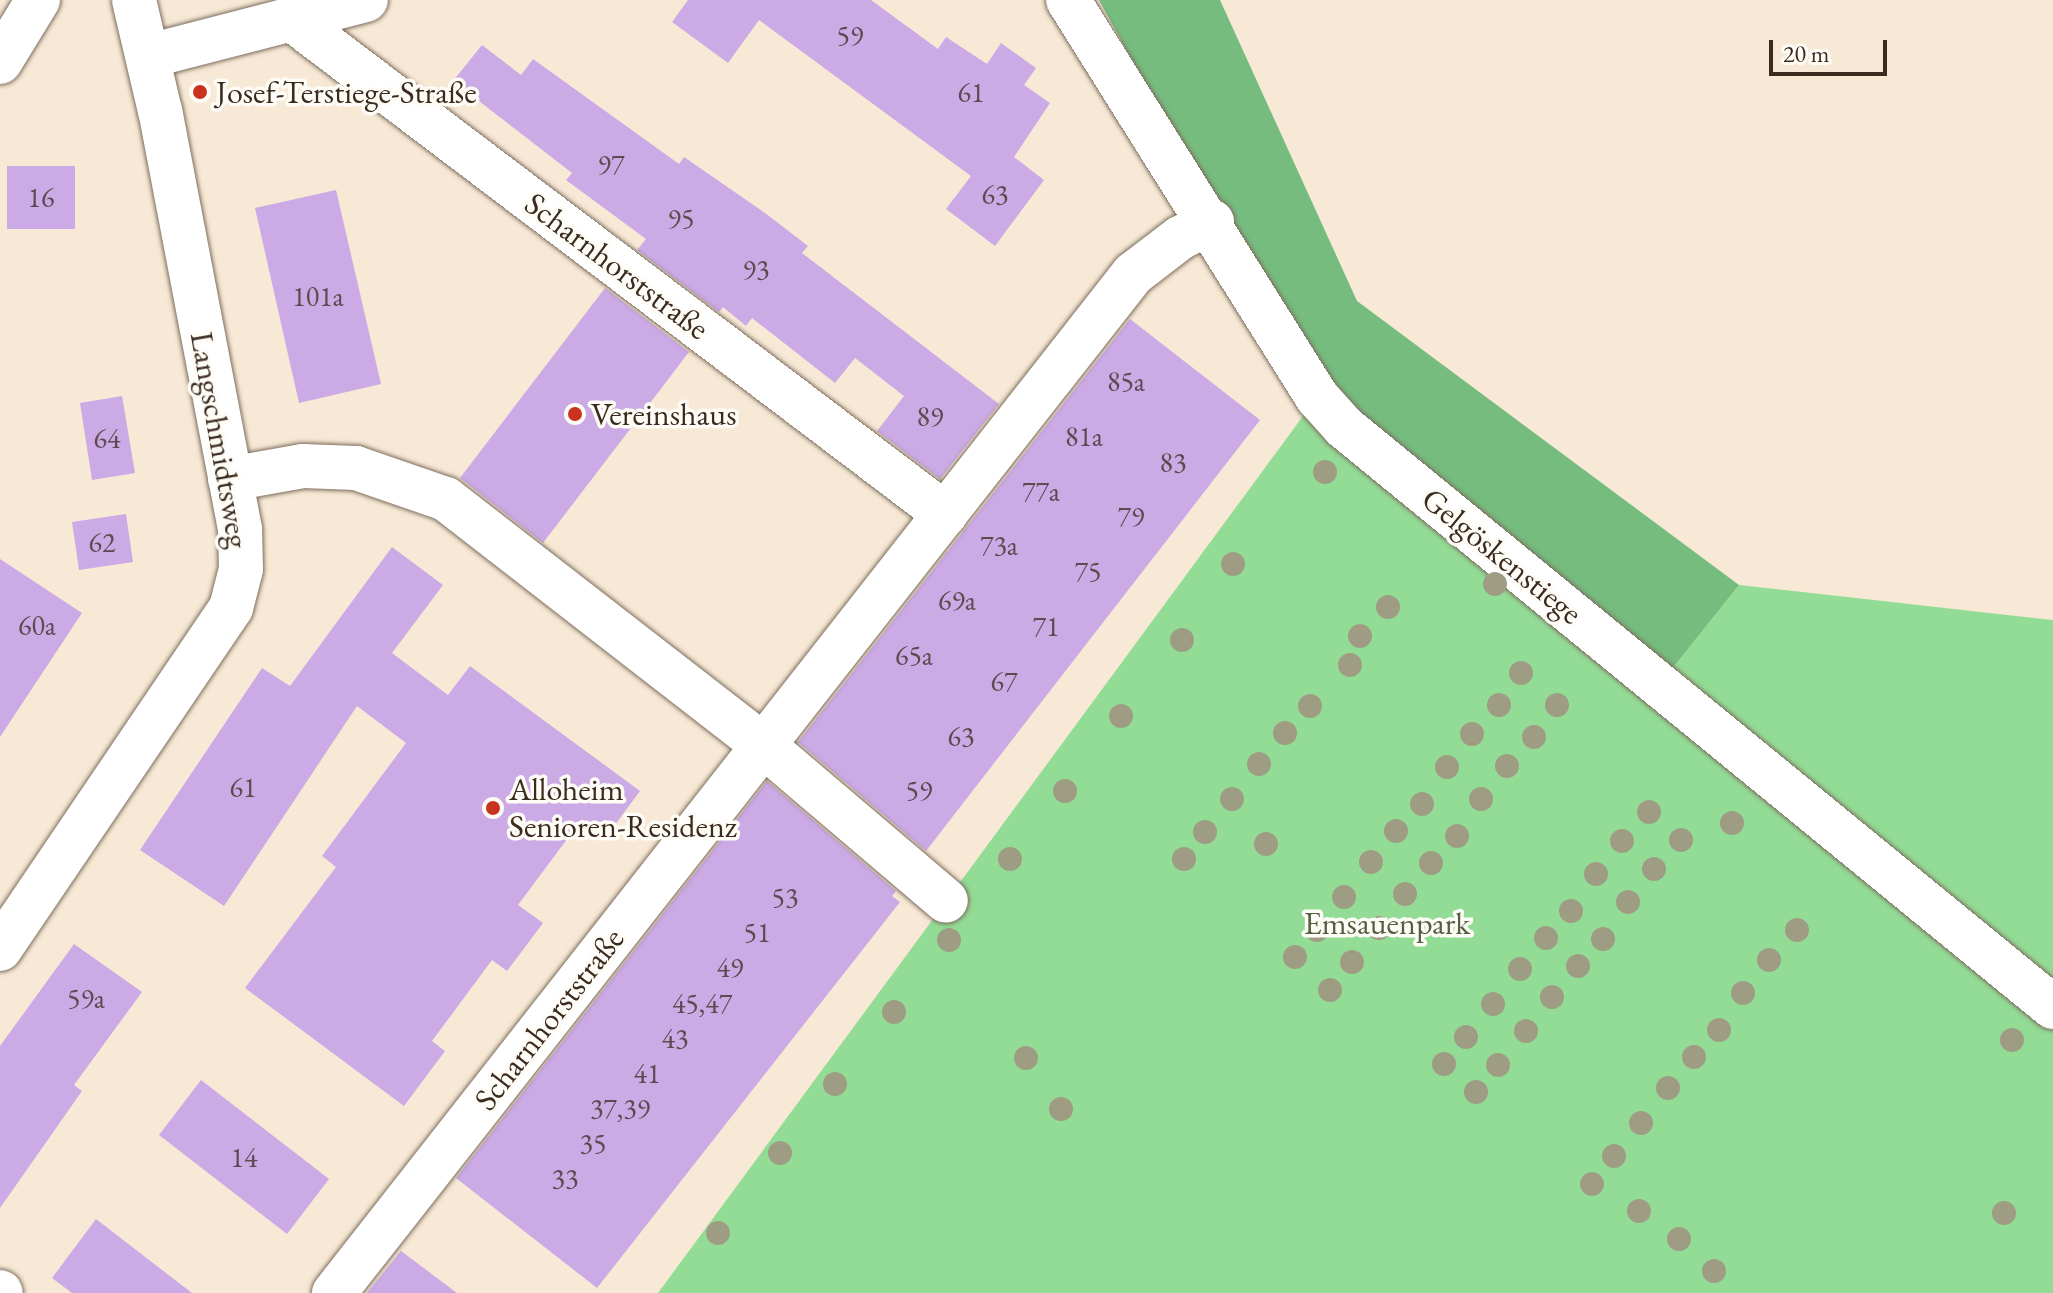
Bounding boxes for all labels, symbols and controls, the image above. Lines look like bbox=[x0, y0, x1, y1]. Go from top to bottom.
house number: 59 bbox=[837, 18, 863, 52]
scale bar bbox=[1773, 24, 1891, 74]
text: 20 m bbox=[1783, 38, 1830, 69]
place label: Josef-Terstiege-Straße bbox=[216, 73, 477, 111]
house number: 61 bbox=[958, 75, 984, 109]
marker: Josef-Terstiege-Straße bbox=[191, 83, 209, 101]
house number: 97 bbox=[598, 147, 624, 181]
house number: 63 bbox=[982, 177, 1008, 211]
house number: 16 bbox=[28, 180, 54, 214]
street label: Scharnhorststraße bbox=[517, 184, 717, 348]
house number: 95 bbox=[668, 201, 694, 235]
house number: 93 bbox=[743, 252, 769, 286]
house number: 101a bbox=[292, 279, 344, 313]
street label: Langschmidtsweg bbox=[182, 329, 258, 551]
house number: 85a bbox=[1107, 364, 1145, 398]
place label: Vereinshaus bbox=[591, 395, 736, 433]
house number: 89 bbox=[917, 399, 943, 433]
marker: Vereinshaus bbox=[566, 405, 584, 423]
house number: 81a bbox=[1065, 419, 1103, 453]
house number: 64 bbox=[94, 421, 120, 455]
house number: 83 bbox=[1160, 445, 1186, 479]
house number: 77a bbox=[1022, 474, 1060, 508]
street label: Gelgöskenstiege bbox=[1414, 480, 1590, 632]
house number: 79 bbox=[1118, 499, 1144, 533]
house number: 62 bbox=[89, 525, 115, 559]
house number: 73a bbox=[980, 528, 1018, 562]
house number: 75 bbox=[1075, 554, 1101, 588]
house number: 69a bbox=[938, 583, 976, 617]
house number: 60a bbox=[18, 608, 56, 642]
house number: 71 bbox=[1033, 609, 1059, 643]
house number: 65a bbox=[895, 638, 933, 672]
house number: 67 bbox=[991, 664, 1017, 698]
house number: 63 bbox=[948, 719, 974, 753]
house number: 61 bbox=[230, 770, 256, 804]
place label: Alloheim Senioren-Residenz bbox=[509, 771, 737, 846]
house number: 59 bbox=[906, 773, 932, 807]
marker: Alloheim Senioren-Residenz bbox=[484, 799, 502, 817]
house number: 53 bbox=[772, 880, 798, 914]
park label: Emsauenpark bbox=[1304, 904, 1470, 942]
house number: 51 bbox=[744, 915, 770, 949]
street label: Scharnhorststraße bbox=[466, 920, 632, 1118]
house number: 49 bbox=[717, 950, 743, 984]
house number: 59a bbox=[67, 981, 105, 1015]
house number: 45,47 bbox=[672, 986, 732, 1020]
house number: 43 bbox=[662, 1021, 688, 1055]
house number: 41 bbox=[634, 1056, 660, 1090]
house number: 37,39 bbox=[590, 1091, 650, 1125]
house number: 35 bbox=[580, 1126, 606, 1160]
house number: 14 bbox=[231, 1140, 257, 1174]
house number: 33 bbox=[552, 1161, 578, 1195]

